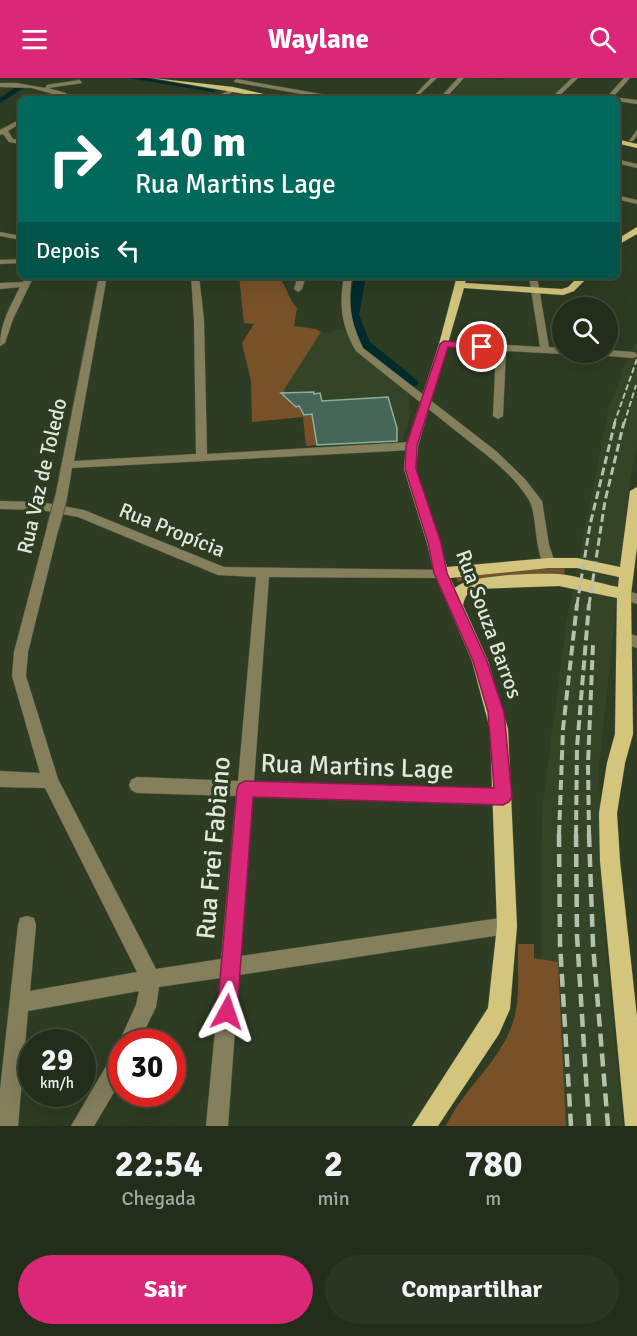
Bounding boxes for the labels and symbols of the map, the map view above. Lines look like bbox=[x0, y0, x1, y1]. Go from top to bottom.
pin bbox=[456, 321, 507, 372]
street label: Rua Vaz de Toledo bbox=[11, 396, 73, 556]
street label: Rua Propícia bbox=[115, 497, 229, 563]
street label: Rua Souza Barros bbox=[450, 546, 528, 702]
street label: Rua Martins Lage bbox=[260, 748, 454, 786]
street label: Rua Frei Fabiano bbox=[190, 755, 238, 941]
position arrow bbox=[195, 980, 259, 1044]
speed limit sign: 30 bbox=[108, 1029, 186, 1107]

